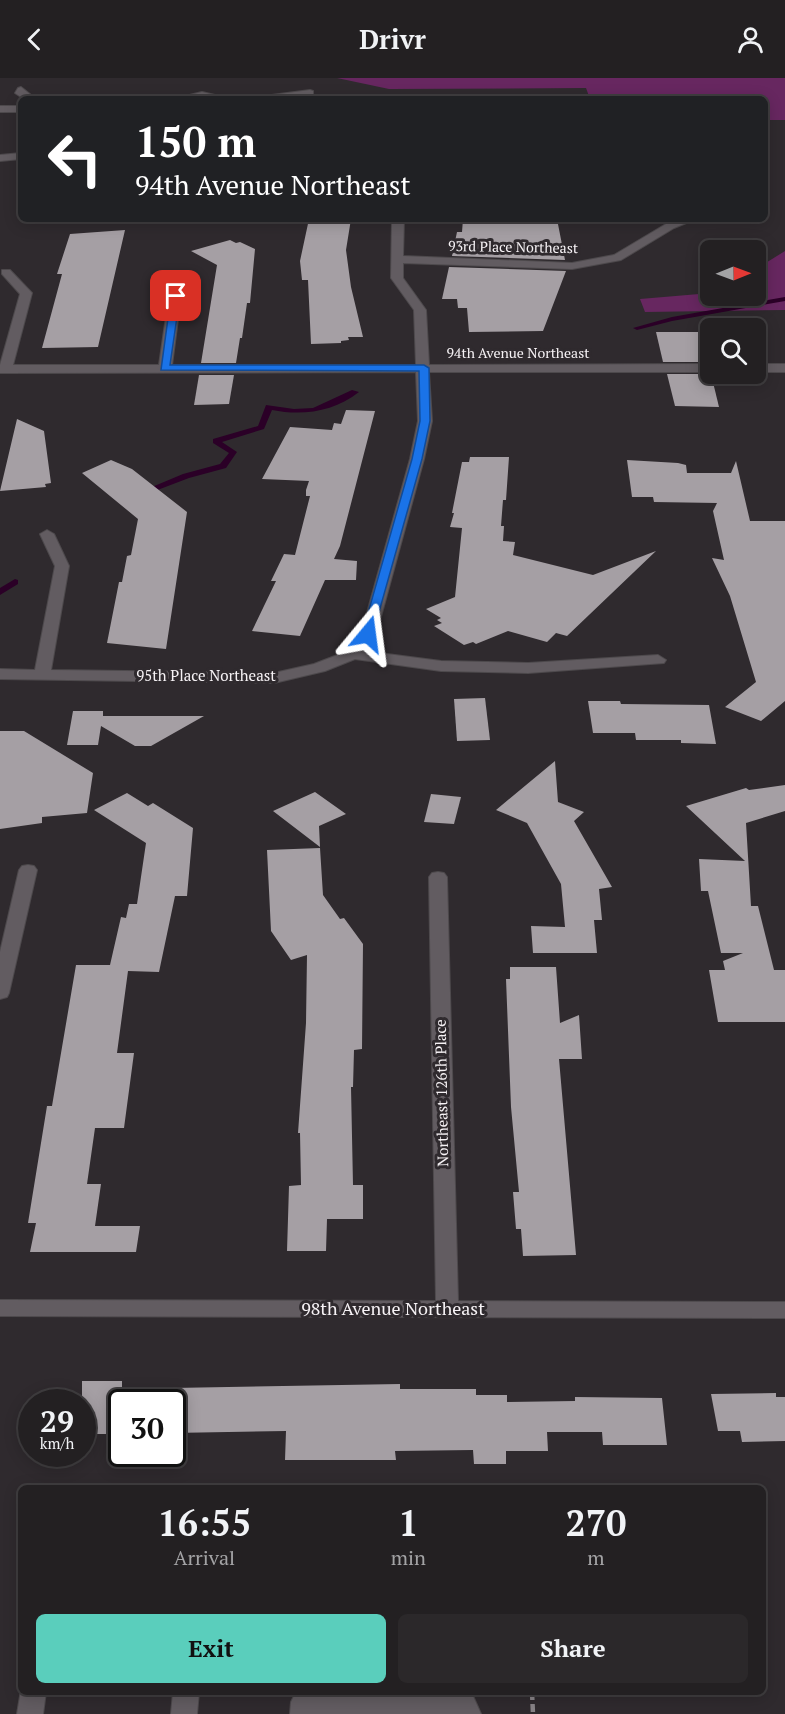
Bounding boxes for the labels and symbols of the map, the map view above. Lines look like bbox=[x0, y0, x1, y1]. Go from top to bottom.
street label: 93rd Place Northeast bbox=[448, 236, 579, 257]
north arrow bbox=[700, 240, 766, 306]
pin bbox=[150, 270, 201, 321]
street label: 94th Avenue Northeast bbox=[447, 343, 590, 362]
position arrow bbox=[336, 602, 400, 666]
street label: 95th Place Northeast bbox=[136, 665, 276, 685]
street label: Northeast 126th Place bbox=[430, 1019, 452, 1167]
street label: 98th Avenue Northeast bbox=[301, 1296, 485, 1320]
speed limit sign: 30 bbox=[108, 1389, 186, 1467]

